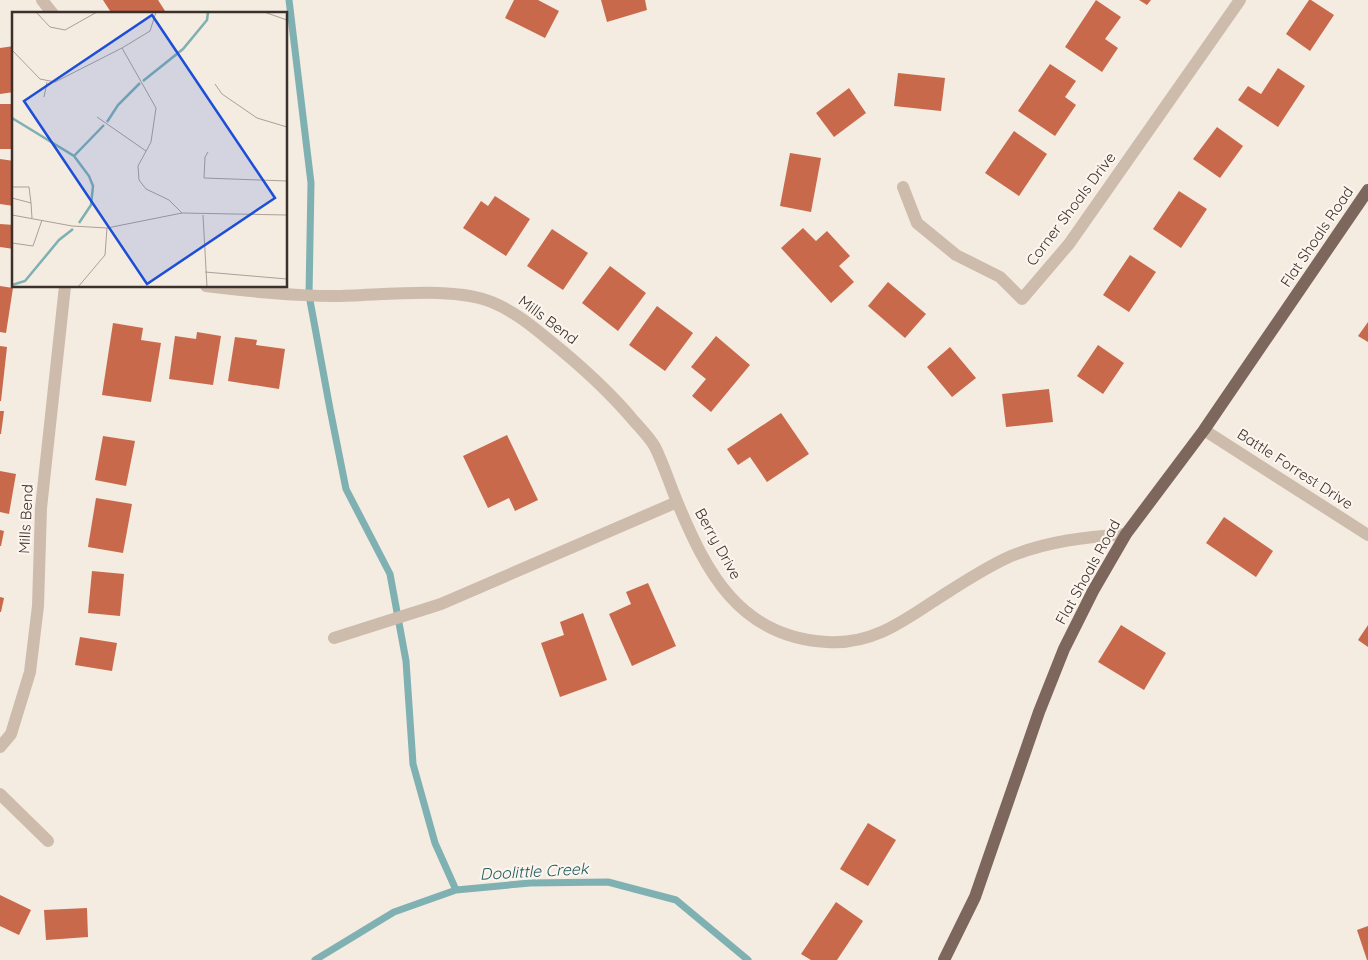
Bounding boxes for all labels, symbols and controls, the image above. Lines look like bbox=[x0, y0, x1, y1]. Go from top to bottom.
inset map bbox=[12, 12, 288, 288]
street label: Corner Shoals Drive bbox=[1022, 148, 1120, 269]
street label: Flat Shoals Road bbox=[1276, 183, 1357, 291]
street label: Mills Bend bbox=[515, 291, 582, 348]
street label: Battle Forrest Drive bbox=[1234, 424, 1357, 513]
street label: Mills Bend bbox=[14, 484, 37, 554]
street label: Berry Drive bbox=[691, 505, 746, 583]
street label: Flat Shoals Road bbox=[1051, 516, 1124, 628]
water label: Doolittle Creek bbox=[479, 858, 590, 884]

